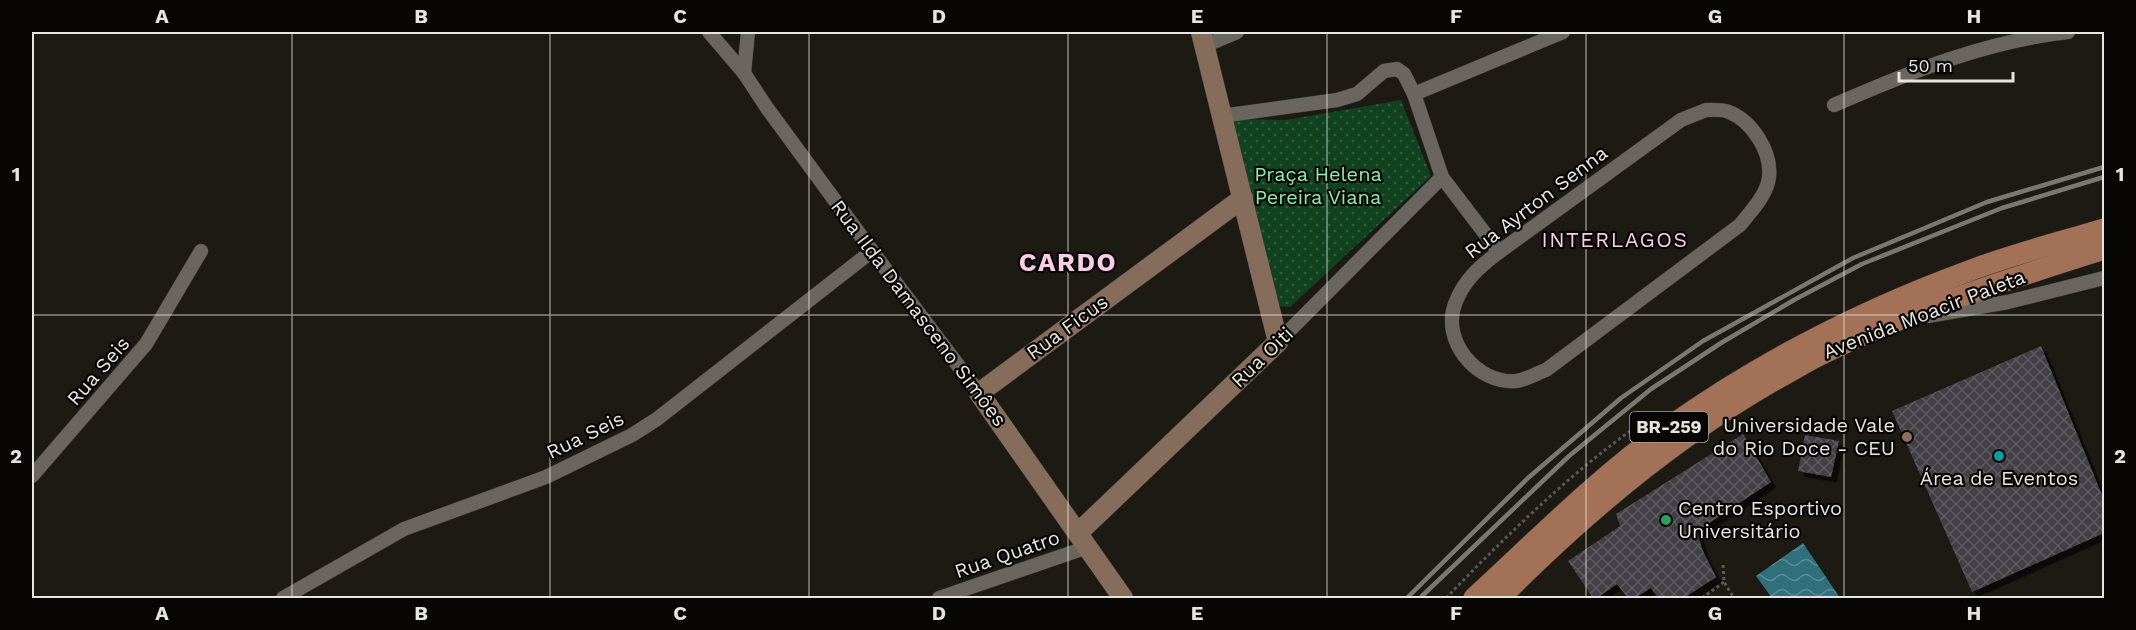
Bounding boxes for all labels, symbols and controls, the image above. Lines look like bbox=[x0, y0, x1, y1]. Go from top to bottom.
text: A bbox=[155, 4, 169, 28]
text: B bbox=[414, 4, 428, 28]
text: C bbox=[673, 4, 687, 28]
text: D bbox=[932, 4, 946, 28]
text: E bbox=[1191, 4, 1203, 28]
text: F bbox=[1450, 4, 1462, 28]
text: G bbox=[1708, 4, 1722, 28]
text: H bbox=[1967, 4, 1981, 28]
scale bar bbox=[1899, 45, 2013, 83]
text: 50 m bbox=[1908, 55, 1953, 76]
street label: Rua Ayrton Senna bbox=[1460, 141, 1612, 263]
text: 1 bbox=[12, 162, 20, 186]
park label: Praça Helena Pereira Viana bbox=[1254, 162, 1382, 209]
text: 1 bbox=[2116, 162, 2124, 186]
street label: Rua Ilda Damasceno Simôes bbox=[826, 195, 1012, 431]
district label: INTERLAGOS bbox=[1541, 227, 1689, 252]
district label: CARDO bbox=[1019, 247, 1117, 277]
street label: Avenida Moacir Paleta bbox=[1820, 264, 2028, 364]
street label: Rua Ficus bbox=[1022, 289, 1112, 365]
street label: Rua Oiti bbox=[1226, 322, 1298, 392]
street label: Rua Seis bbox=[62, 332, 134, 410]
street label: Rua Seis bbox=[542, 406, 628, 464]
road number: BR-259 bbox=[1630, 412, 1708, 442]
place label: Universidade Vale do Rio Doce - CEU bbox=[1713, 413, 1895, 460]
marker: Universidade Vale do Rio Doce - CEU bbox=[1900, 430, 1914, 444]
text: 2 bbox=[10, 444, 22, 468]
text: 2 bbox=[2114, 444, 2126, 468]
marker: Área de Eventos bbox=[1992, 449, 2006, 463]
place label: Área de Eventos bbox=[1920, 466, 2078, 490]
place label: Centro Esportivo Universitário bbox=[1678, 496, 1842, 543]
marker: Centro Esportivo Universitário bbox=[1659, 513, 1673, 527]
street label: Rua Quatro bbox=[951, 525, 1063, 583]
text: A bbox=[155, 601, 169, 625]
text: B bbox=[414, 601, 428, 625]
text: C bbox=[673, 601, 687, 625]
text: D bbox=[932, 601, 946, 625]
text: E bbox=[1191, 601, 1203, 625]
text: F bbox=[1450, 601, 1462, 625]
text: G bbox=[1708, 601, 1722, 625]
text: H bbox=[1967, 601, 1981, 625]

